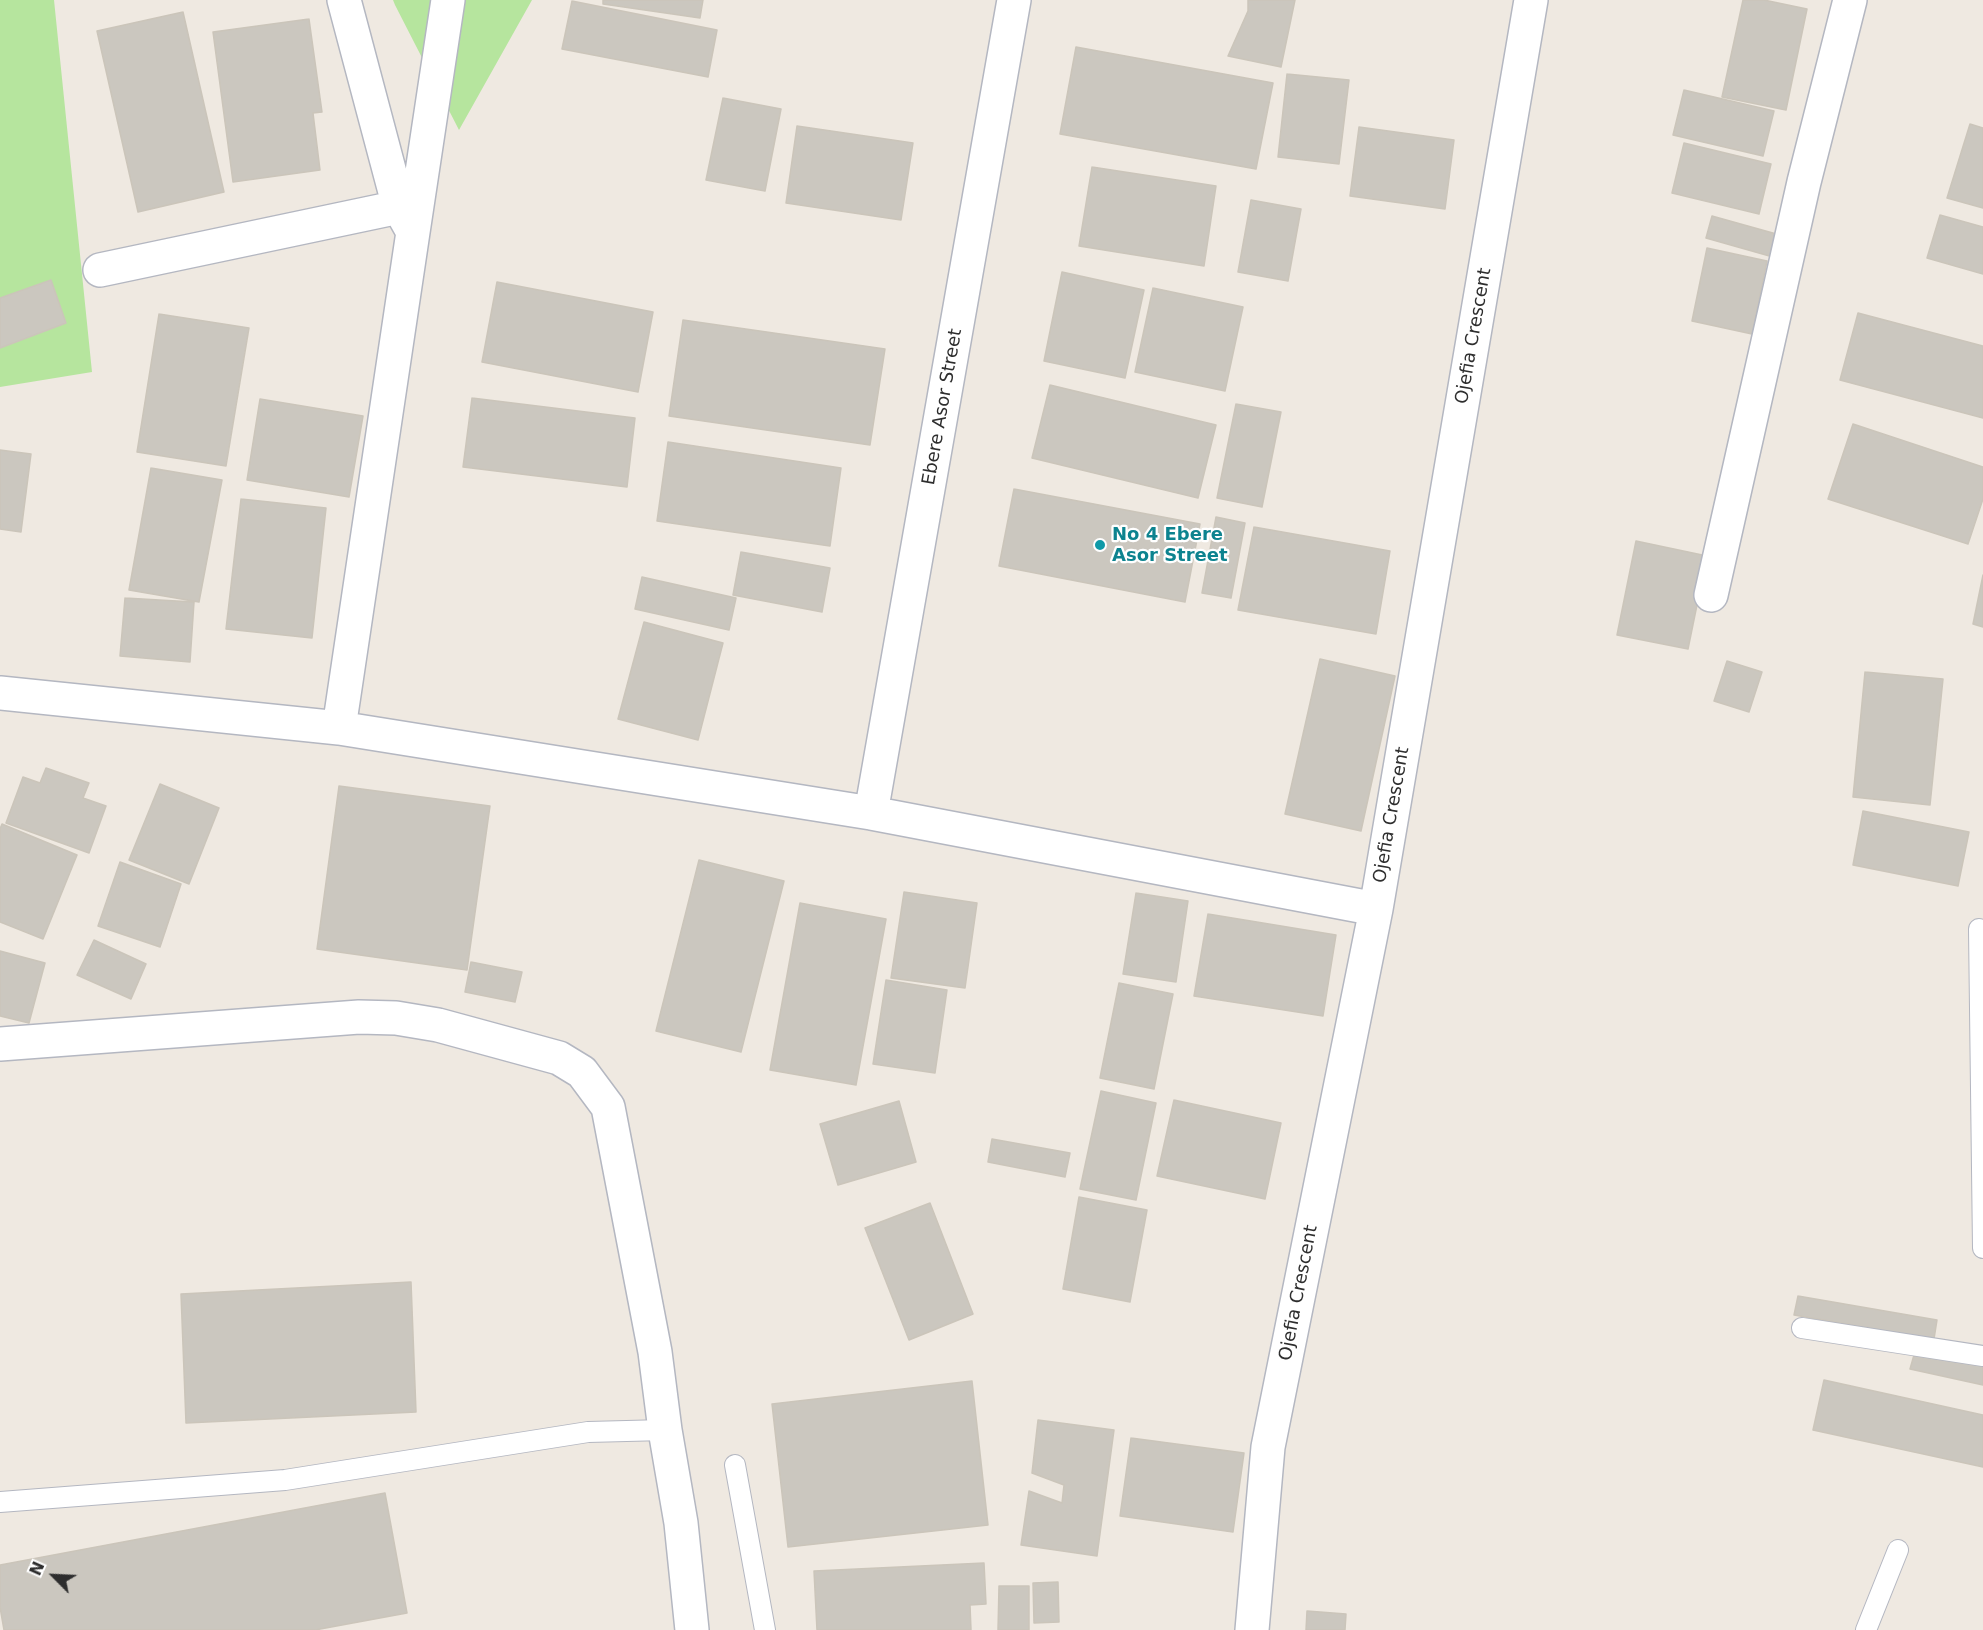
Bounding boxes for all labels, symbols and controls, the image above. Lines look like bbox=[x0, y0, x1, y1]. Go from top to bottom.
street label: Ojefia Crescent bbox=[1451, 266, 1497, 406]
street label: Ebere Asor Street bbox=[919, 327, 967, 487]
place label: No 4 Ebere Asor Street bbox=[1112, 524, 1228, 566]
marker: No 4 Ebere Asor Street bbox=[1093, 538, 1107, 552]
street label: Ojefia Crescent bbox=[1369, 745, 1415, 885]
street label: Ojefia Crescent bbox=[1275, 1223, 1323, 1363]
north arrow bbox=[24, 1546, 84, 1606]
text: N bbox=[26, 1559, 48, 1578]

